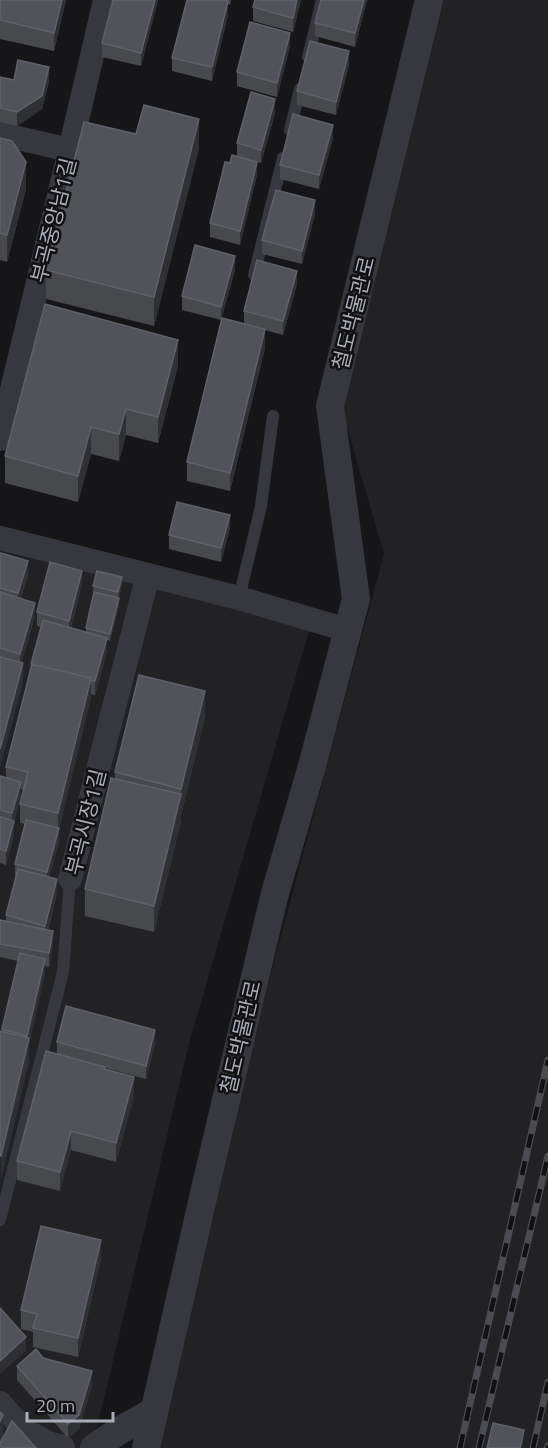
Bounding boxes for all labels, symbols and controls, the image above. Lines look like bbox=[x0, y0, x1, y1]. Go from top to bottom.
street label: 부곡중앙남1길 bbox=[22, 154, 84, 286]
street label: 철도박물관로 bbox=[323, 253, 383, 373]
street label: 부곡시장1길 bbox=[56, 766, 114, 878]
street label: 철도박물관로 bbox=[211, 977, 269, 1097]
scale bar bbox=[27, 1385, 112, 1423]
text: 20 m bbox=[36, 1392, 75, 1419]

